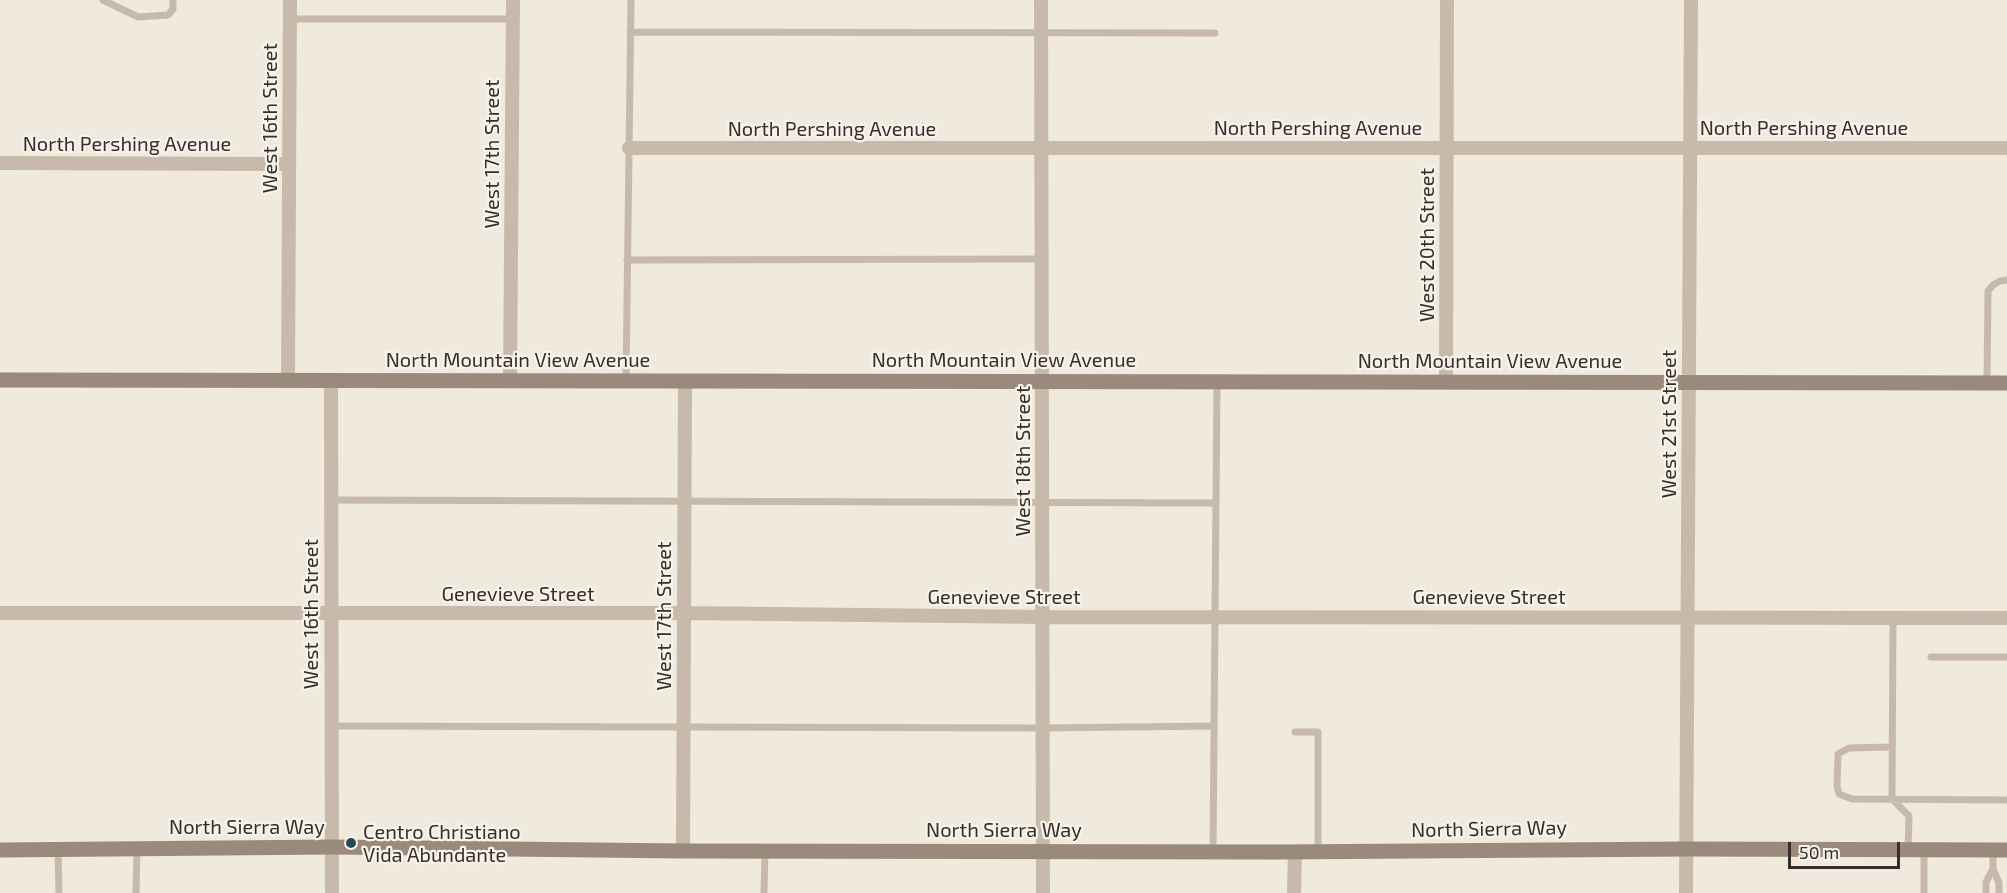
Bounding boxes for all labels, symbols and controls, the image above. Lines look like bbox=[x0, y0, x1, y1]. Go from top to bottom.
street label: West 16th Street bbox=[258, 43, 282, 193]
street label: West 17th Street bbox=[480, 79, 504, 229]
street label: North Pershing Avenue bbox=[1214, 116, 1422, 140]
street label: North Pershing Avenue bbox=[1700, 116, 1908, 140]
street label: North Pershing Avenue bbox=[728, 117, 936, 141]
street label: North Pershing Avenue bbox=[23, 132, 231, 156]
street label: West 20th Street bbox=[1415, 168, 1439, 322]
street label: North Mountain View Avenue bbox=[386, 348, 650, 372]
street label: North Mountain View Avenue bbox=[872, 348, 1136, 372]
street label: North Mountain View Avenue bbox=[1358, 349, 1622, 373]
street label: West 21st Street bbox=[1657, 350, 1681, 498]
street label: West 18th Street bbox=[1011, 386, 1035, 536]
street label: West 16th Street bbox=[299, 539, 323, 689]
street label: West 17th Street bbox=[652, 541, 676, 691]
street label: Genevieve Street bbox=[441, 582, 595, 606]
street label: Genevieve Street bbox=[927, 585, 1081, 609]
street label: Genevieve Street bbox=[1412, 585, 1566, 609]
street label: North Sierra Way bbox=[169, 815, 325, 839]
street label: North Sierra Way bbox=[1411, 816, 1567, 842]
street label: North Sierra Way bbox=[926, 818, 1082, 842]
place label: Centro Christiano Vida Abundante bbox=[363, 820, 521, 867]
scale bar bbox=[1791, 830, 1904, 868]
marker: Centro Christiano Vida Abundante bbox=[344, 836, 358, 850]
text: 50 m bbox=[1799, 841, 1839, 863]

